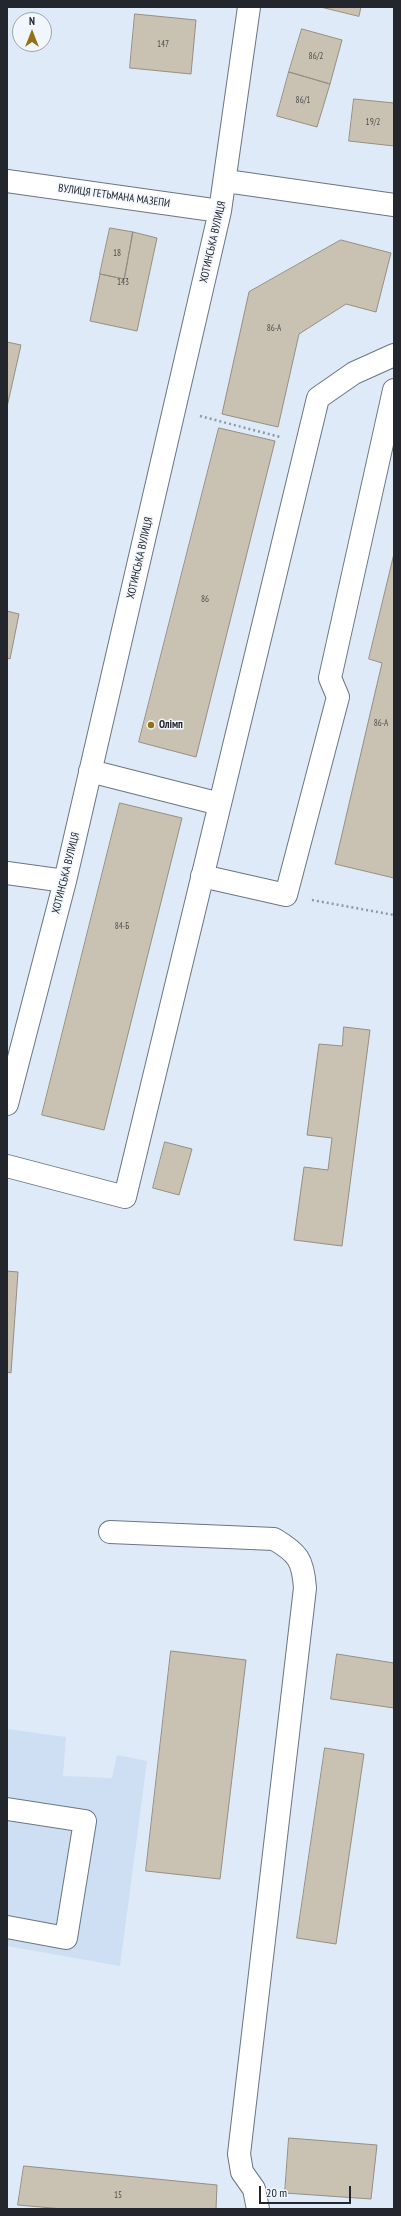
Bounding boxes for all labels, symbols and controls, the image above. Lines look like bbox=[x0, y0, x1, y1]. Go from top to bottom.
north arrow bbox=[12, 12, 52, 52]
text: N bbox=[29, 14, 35, 28]
house number: 147 bbox=[157, 39, 169, 49]
house number: 86/2 bbox=[309, 51, 323, 61]
house number: 86/1 bbox=[296, 95, 310, 105]
house number: 19/2 bbox=[366, 117, 380, 127]
street label: ВУЛИЦЯ ГЕТЬМАНА МАЗЕПИ bbox=[57, 182, 171, 210]
street label: ХОТИНСЬКА ВУЛИЦЯ bbox=[197, 200, 229, 284]
house number: 18 bbox=[113, 248, 121, 258]
house number: 143 bbox=[117, 277, 129, 287]
house number: 86-А bbox=[267, 323, 281, 333]
street label: ХОТИНСЬКА ВУЛИЦЯ bbox=[124, 516, 156, 600]
house number: 86 bbox=[201, 594, 209, 604]
place label: Олімп bbox=[159, 718, 183, 732]
house number: 86-А bbox=[374, 718, 388, 728]
marker: Олімп bbox=[146, 720, 156, 730]
street label: ХОТИНСЬКА ВУЛИЦЯ bbox=[50, 831, 82, 915]
house number: 84-Б bbox=[115, 921, 129, 931]
scale bar bbox=[261, 2178, 353, 2204]
text: 20 m bbox=[266, 2185, 287, 2200]
house number: 15 bbox=[114, 2190, 122, 2200]

